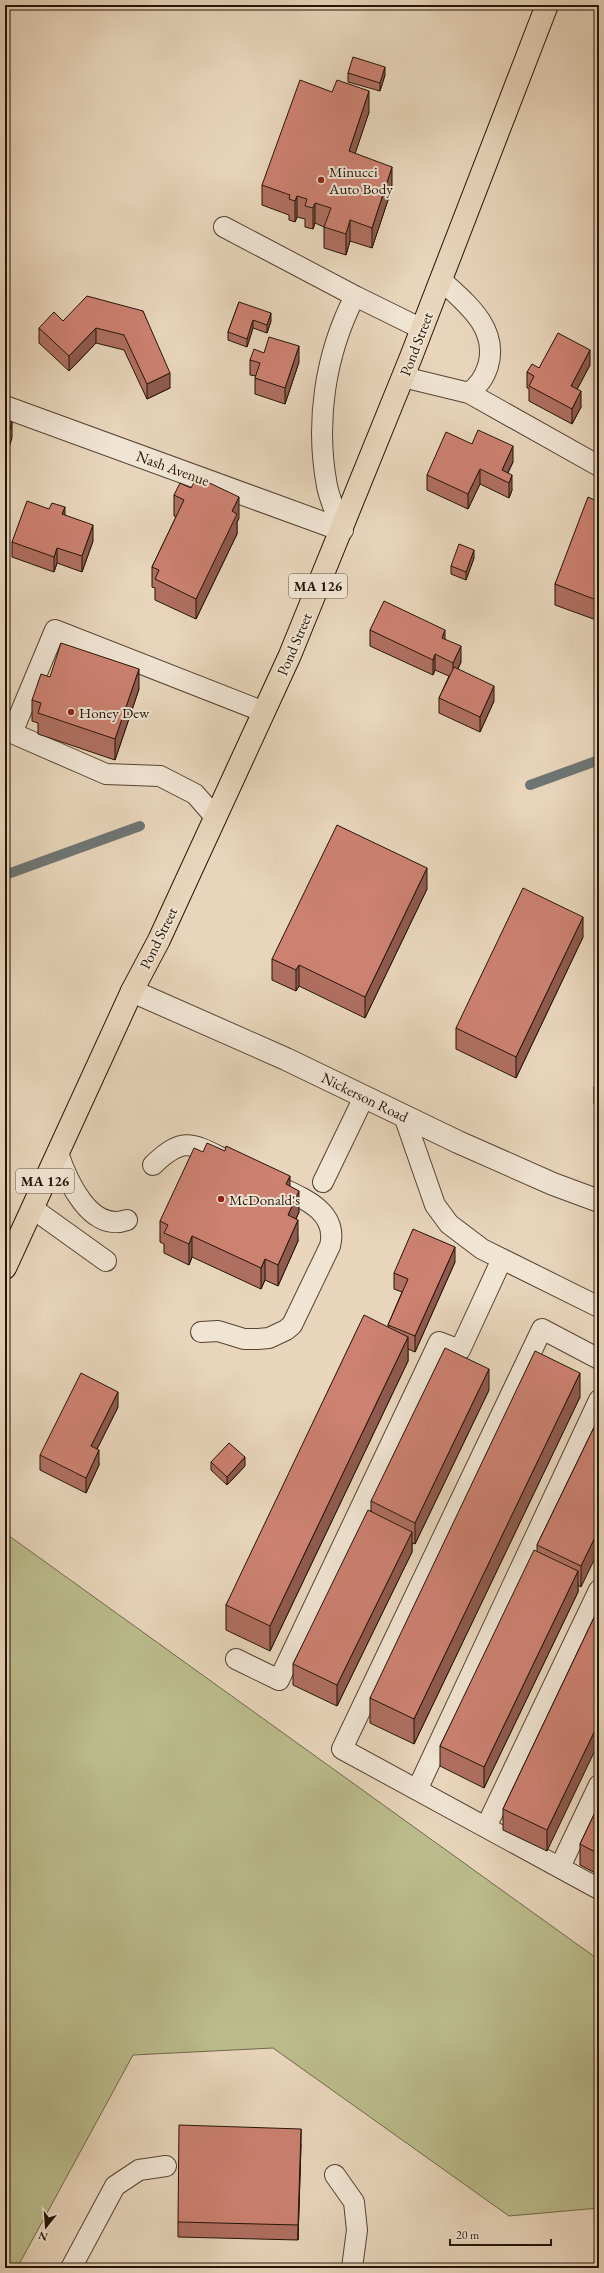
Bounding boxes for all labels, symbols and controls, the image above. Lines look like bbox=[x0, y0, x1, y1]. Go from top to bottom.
place label: Minucci Auto Body bbox=[328, 162, 393, 198]
marker: Minucci Auto Body bbox=[316, 175, 326, 185]
street label: Pond Street bbox=[395, 309, 437, 378]
street label: Nash Avenue bbox=[134, 446, 212, 490]
road number: MA 126 bbox=[289, 574, 347, 598]
street label: Pond Street bbox=[272, 609, 316, 678]
place label: Honey Dew bbox=[79, 703, 150, 722]
marker: Honey Dew bbox=[66, 707, 76, 717]
street label: Pond Street bbox=[135, 904, 181, 972]
street label: Nickerson Road bbox=[319, 1068, 412, 1126]
road number: MA 126 bbox=[16, 1169, 74, 1193]
place label: McDonald's bbox=[229, 1190, 300, 1209]
marker: McDonald's bbox=[216, 1194, 226, 1204]
north arrow bbox=[26, 2207, 66, 2247]
scale bar bbox=[450, 2221, 551, 2247]
text: 20 m bbox=[456, 2227, 480, 2243]
text: N bbox=[37, 2229, 49, 2245]

